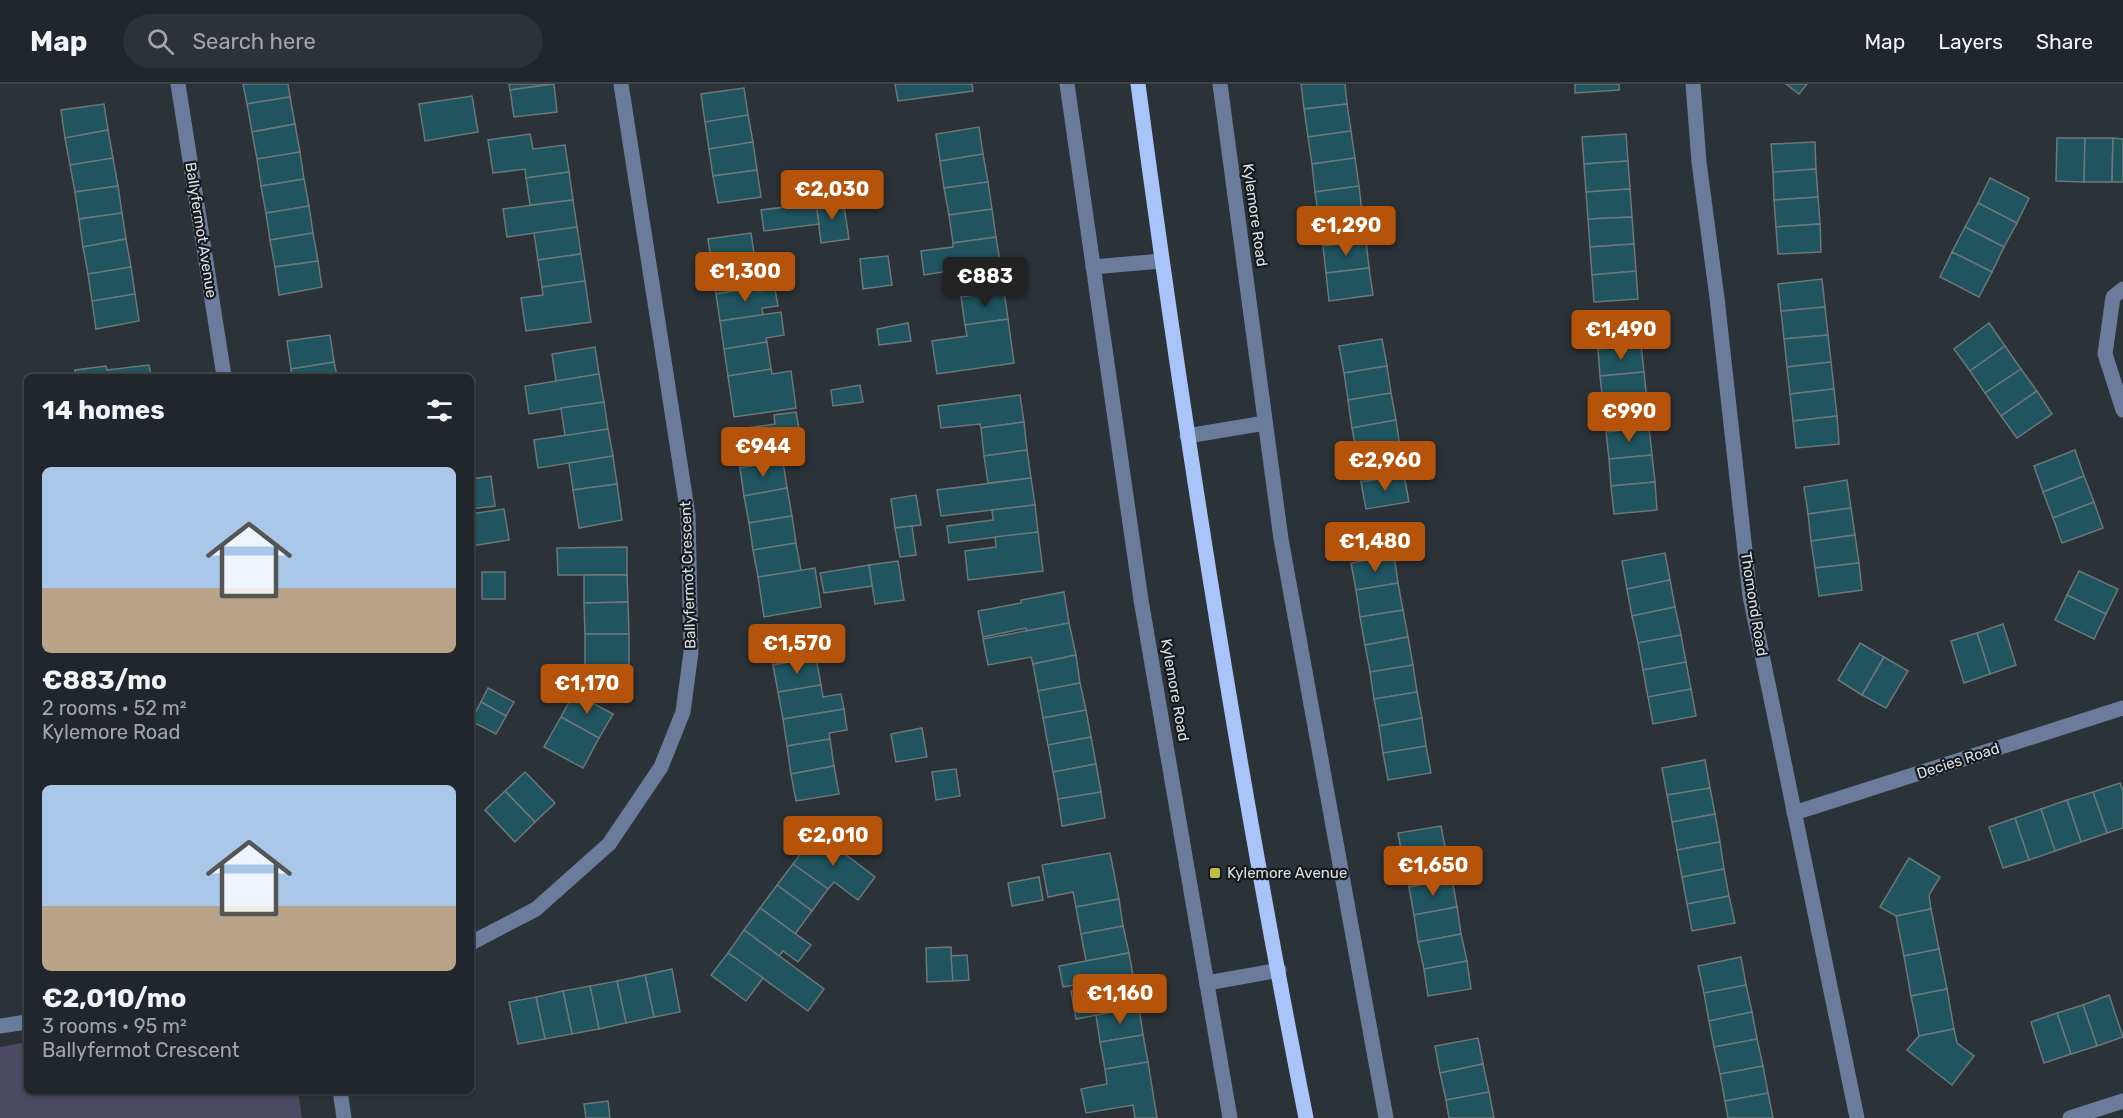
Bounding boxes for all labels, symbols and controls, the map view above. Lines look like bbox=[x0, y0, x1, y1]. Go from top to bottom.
search box bbox=[123, 14, 543, 68]
text: Map bbox=[30, 25, 87, 58]
icon: search bbox=[144, 25, 177, 58]
text: Search here bbox=[192, 28, 316, 55]
text: Map bbox=[1864, 29, 1905, 54]
text: Layers bbox=[1938, 29, 2003, 54]
text: Share bbox=[2036, 29, 2093, 54]
street label: Ballyfermot Avenue bbox=[181, 161, 221, 299]
street label: Kylemore Road bbox=[1239, 162, 1271, 268]
pin: €2,030 bbox=[783, 170, 881, 221]
text: €2,030 bbox=[795, 177, 869, 201]
pin: €1,290 bbox=[1297, 206, 1395, 257]
text: €1,290 bbox=[1311, 213, 1381, 237]
pin: €1,300 bbox=[696, 252, 794, 303]
pin: €883 bbox=[949, 257, 1021, 308]
text: €1,300 bbox=[709, 259, 781, 283]
text: €883 bbox=[957, 264, 1013, 288]
pin: €1,490 bbox=[1572, 310, 1670, 361]
text: €1,490 bbox=[1585, 317, 1657, 341]
pin: €990 bbox=[1593, 392, 1665, 443]
icon: filters bbox=[423, 394, 456, 427]
text: 14 homes bbox=[42, 395, 165, 426]
text: €990 bbox=[1602, 399, 1656, 423]
pin: €944 bbox=[727, 427, 799, 478]
text: €944 bbox=[735, 434, 791, 458]
pin: €2,960 bbox=[1336, 441, 1434, 492]
text: €2,960 bbox=[1349, 448, 1421, 472]
street label: Ballyfermot Crescent bbox=[676, 501, 700, 649]
icon: home bbox=[195, 506, 303, 614]
pin: €1,480 bbox=[1326, 522, 1424, 573]
text: €1,480 bbox=[1339, 529, 1411, 553]
street label: Thomond Road bbox=[1737, 551, 1771, 657]
pin: €1,570 bbox=[748, 624, 846, 675]
text: €1,570 bbox=[762, 631, 832, 655]
street label: Kylemore Road bbox=[1157, 637, 1193, 743]
pin: €1,170 bbox=[538, 664, 636, 715]
text: €883/mo bbox=[42, 665, 167, 696]
text: €1,170 bbox=[555, 671, 619, 695]
text: 2 rooms · 52 m² bbox=[42, 696, 187, 720]
text: Kylemore Road bbox=[42, 720, 180, 744]
street label: Decies Road bbox=[1914, 739, 2002, 783]
pin: €2,010 bbox=[784, 816, 882, 867]
text: €2,010 bbox=[797, 823, 869, 847]
icon: home bbox=[195, 824, 303, 932]
pin: €1,650 bbox=[1384, 846, 1482, 897]
text: €1,650 bbox=[1398, 853, 1468, 877]
place label: Kylemore Avenue bbox=[1227, 864, 1347, 882]
marker: Kylemore Avenue bbox=[1208, 866, 1222, 880]
pin: €1,160 bbox=[1071, 974, 1169, 1025]
text: €1,160 bbox=[1087, 981, 1153, 1005]
text: €2,010/mo bbox=[42, 983, 186, 1014]
text: 3 rooms · 95 m² bbox=[42, 1014, 187, 1038]
text: Ballyfermot Crescent bbox=[42, 1038, 240, 1062]

